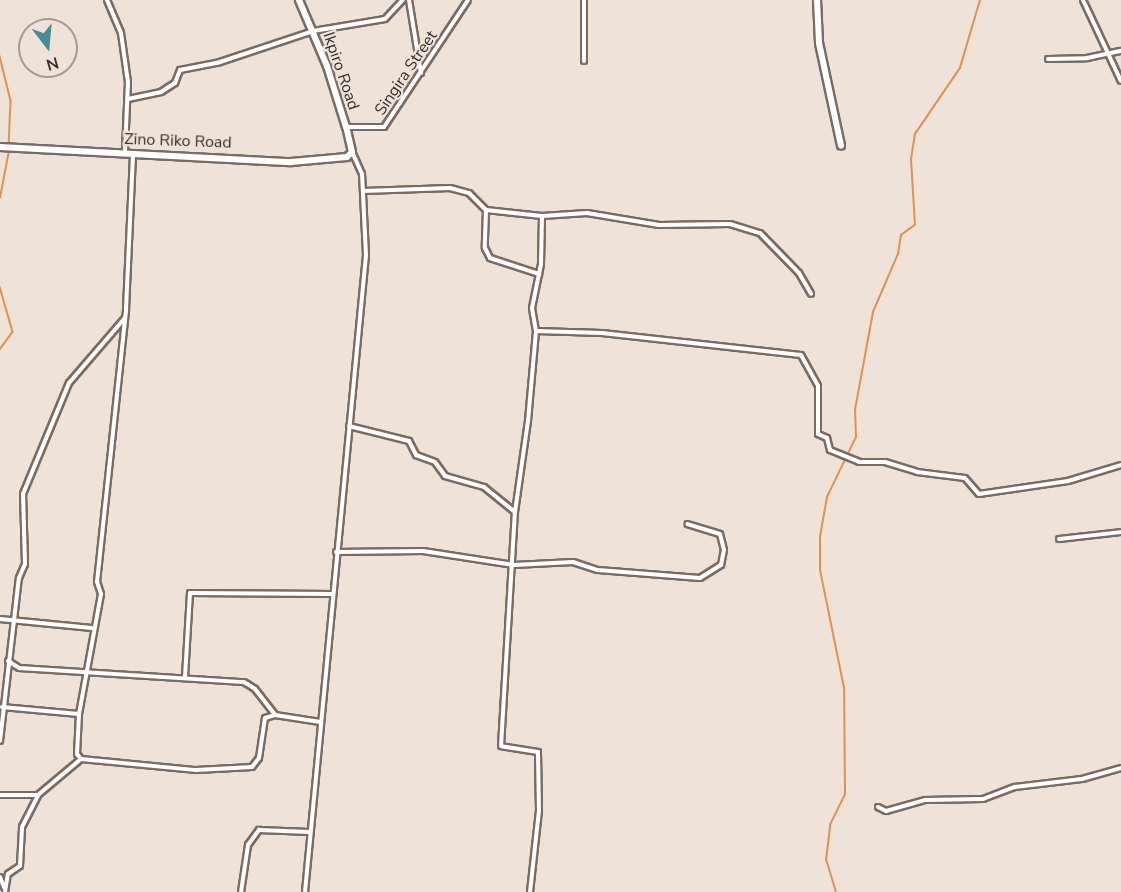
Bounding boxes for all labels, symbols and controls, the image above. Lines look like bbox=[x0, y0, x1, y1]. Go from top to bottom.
north arrow bbox=[18, 18, 78, 78]
street label: Singira Street bbox=[371, 27, 441, 119]
street label: Ikpiro Road bbox=[319, 30, 363, 112]
text: N bbox=[44, 51, 61, 76]
street label: Zino Riko Road bbox=[124, 130, 232, 152]

